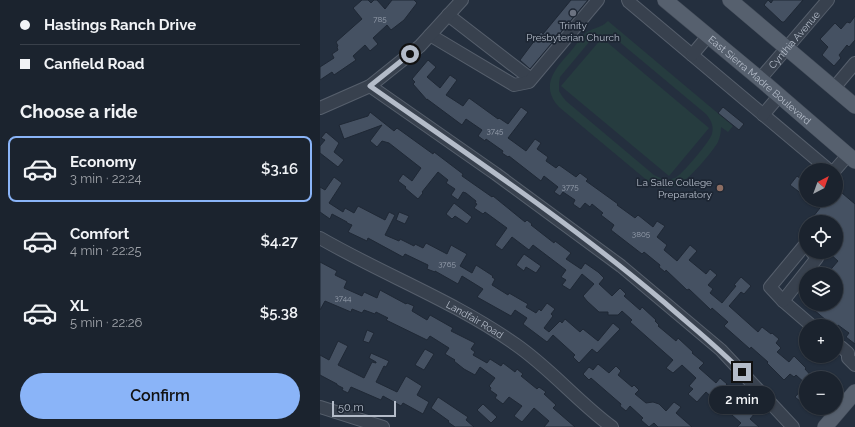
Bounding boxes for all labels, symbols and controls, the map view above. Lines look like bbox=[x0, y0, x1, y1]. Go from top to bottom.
marker: Trinity Presbyterian Church bbox=[568, 8, 578, 18]
street label: Cynthia Avenue bbox=[766, 9, 822, 71]
house number: 785 bbox=[373, 14, 387, 24]
text: Hastings Ranch Drive bbox=[44, 16, 196, 34]
place label: Trinity Presbyterian Church bbox=[526, 20, 620, 43]
street label: East Sierra Madre Boulevard bbox=[706, 33, 814, 126]
route start bbox=[401, 45, 419, 63]
text: Canfield Road bbox=[44, 55, 145, 73]
text: Choose a ride bbox=[20, 101, 138, 122]
house number: 3745 bbox=[487, 126, 504, 136]
icon: car bbox=[22, 151, 58, 187]
text: Economy bbox=[70, 153, 137, 171]
text: $3.16 bbox=[261, 160, 298, 178]
north arrow bbox=[799, 163, 843, 207]
map controls bbox=[799, 163, 843, 415]
text: 3 min · 22:24 bbox=[70, 171, 142, 186]
place label: La Salle College Preparatory bbox=[637, 177, 713, 200]
house number: 3775 bbox=[561, 182, 579, 192]
marker: La Salle College Preparatory bbox=[715, 183, 725, 193]
button: locate bbox=[799, 215, 843, 259]
icon: car bbox=[22, 223, 58, 259]
text: Comfort bbox=[70, 225, 129, 243]
house number: 3805 bbox=[632, 229, 651, 239]
text: $4.27 bbox=[260, 232, 298, 250]
text: 4 min · 22:25 bbox=[70, 243, 142, 258]
house number: 3765 bbox=[438, 259, 456, 269]
button: layers bbox=[799, 267, 843, 311]
house number: 3744 bbox=[335, 293, 352, 303]
icon: car bbox=[22, 295, 58, 331]
text: XL bbox=[70, 297, 88, 315]
street label: Landfair Road bbox=[445, 298, 506, 340]
text: $5.38 bbox=[260, 304, 298, 322]
text: 5 min · 22:26 bbox=[70, 315, 142, 330]
button: + bbox=[799, 319, 843, 363]
route end bbox=[733, 363, 751, 381]
button: − bbox=[799, 371, 843, 415]
button: Confirm bbox=[20, 373, 300, 419]
callout: 2 min bbox=[709, 386, 775, 414]
text: 2 min bbox=[725, 392, 759, 407]
scale bar bbox=[332, 399, 396, 418]
text: 50 m bbox=[338, 401, 364, 414]

